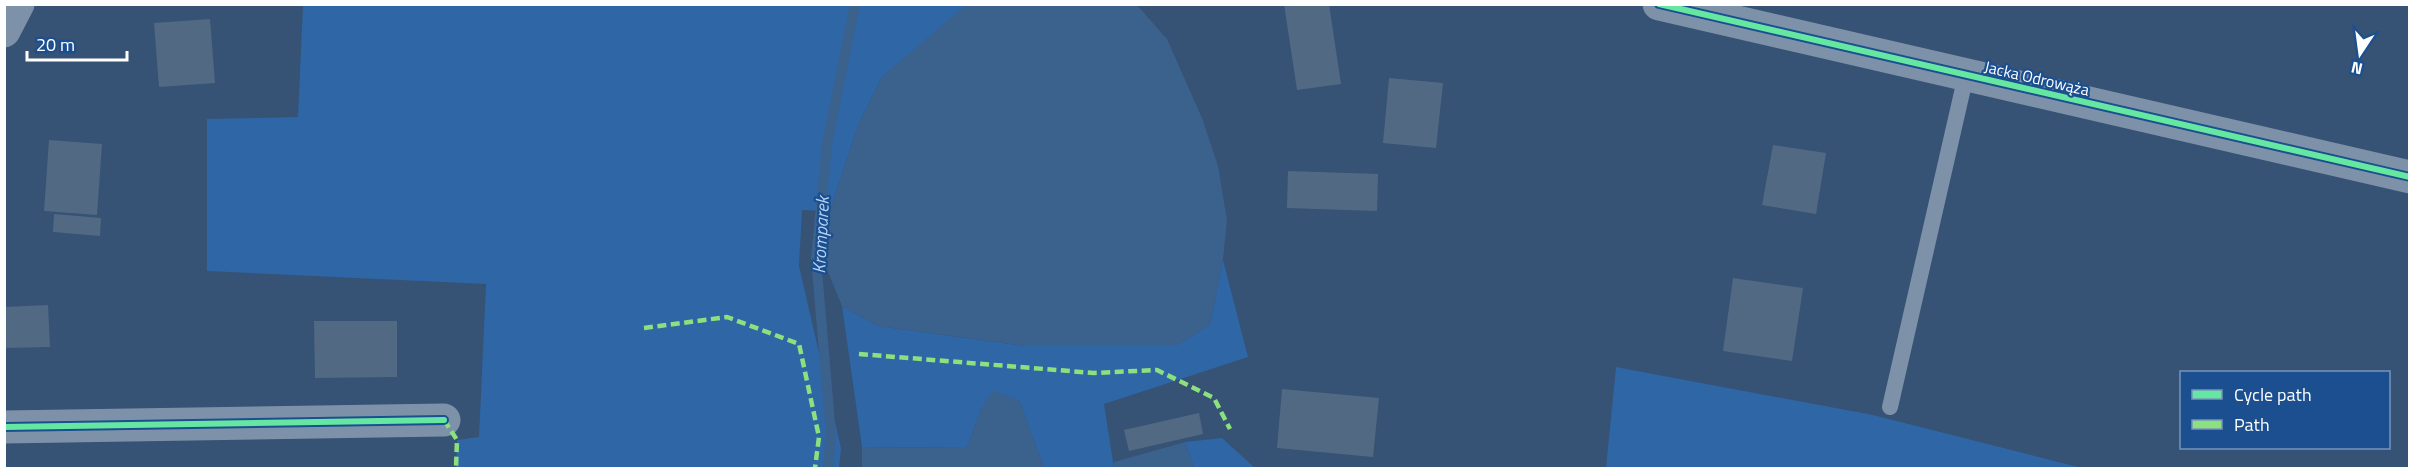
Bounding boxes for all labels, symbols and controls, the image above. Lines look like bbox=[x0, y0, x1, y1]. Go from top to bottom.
scale bar bbox=[27, 24, 128, 62]
north arrow bbox=[2330, 24, 2390, 84]
text: 20 m bbox=[36, 31, 75, 58]
street label: Jacka Odrowąża bbox=[1982, 54, 2092, 102]
text: N bbox=[2349, 56, 2365, 82]
water label: Kromparek bbox=[805, 194, 836, 274]
legend bbox=[2180, 371, 2390, 449]
text: Cycle path bbox=[2234, 381, 2312, 408]
text: Path bbox=[2234, 411, 2270, 438]

